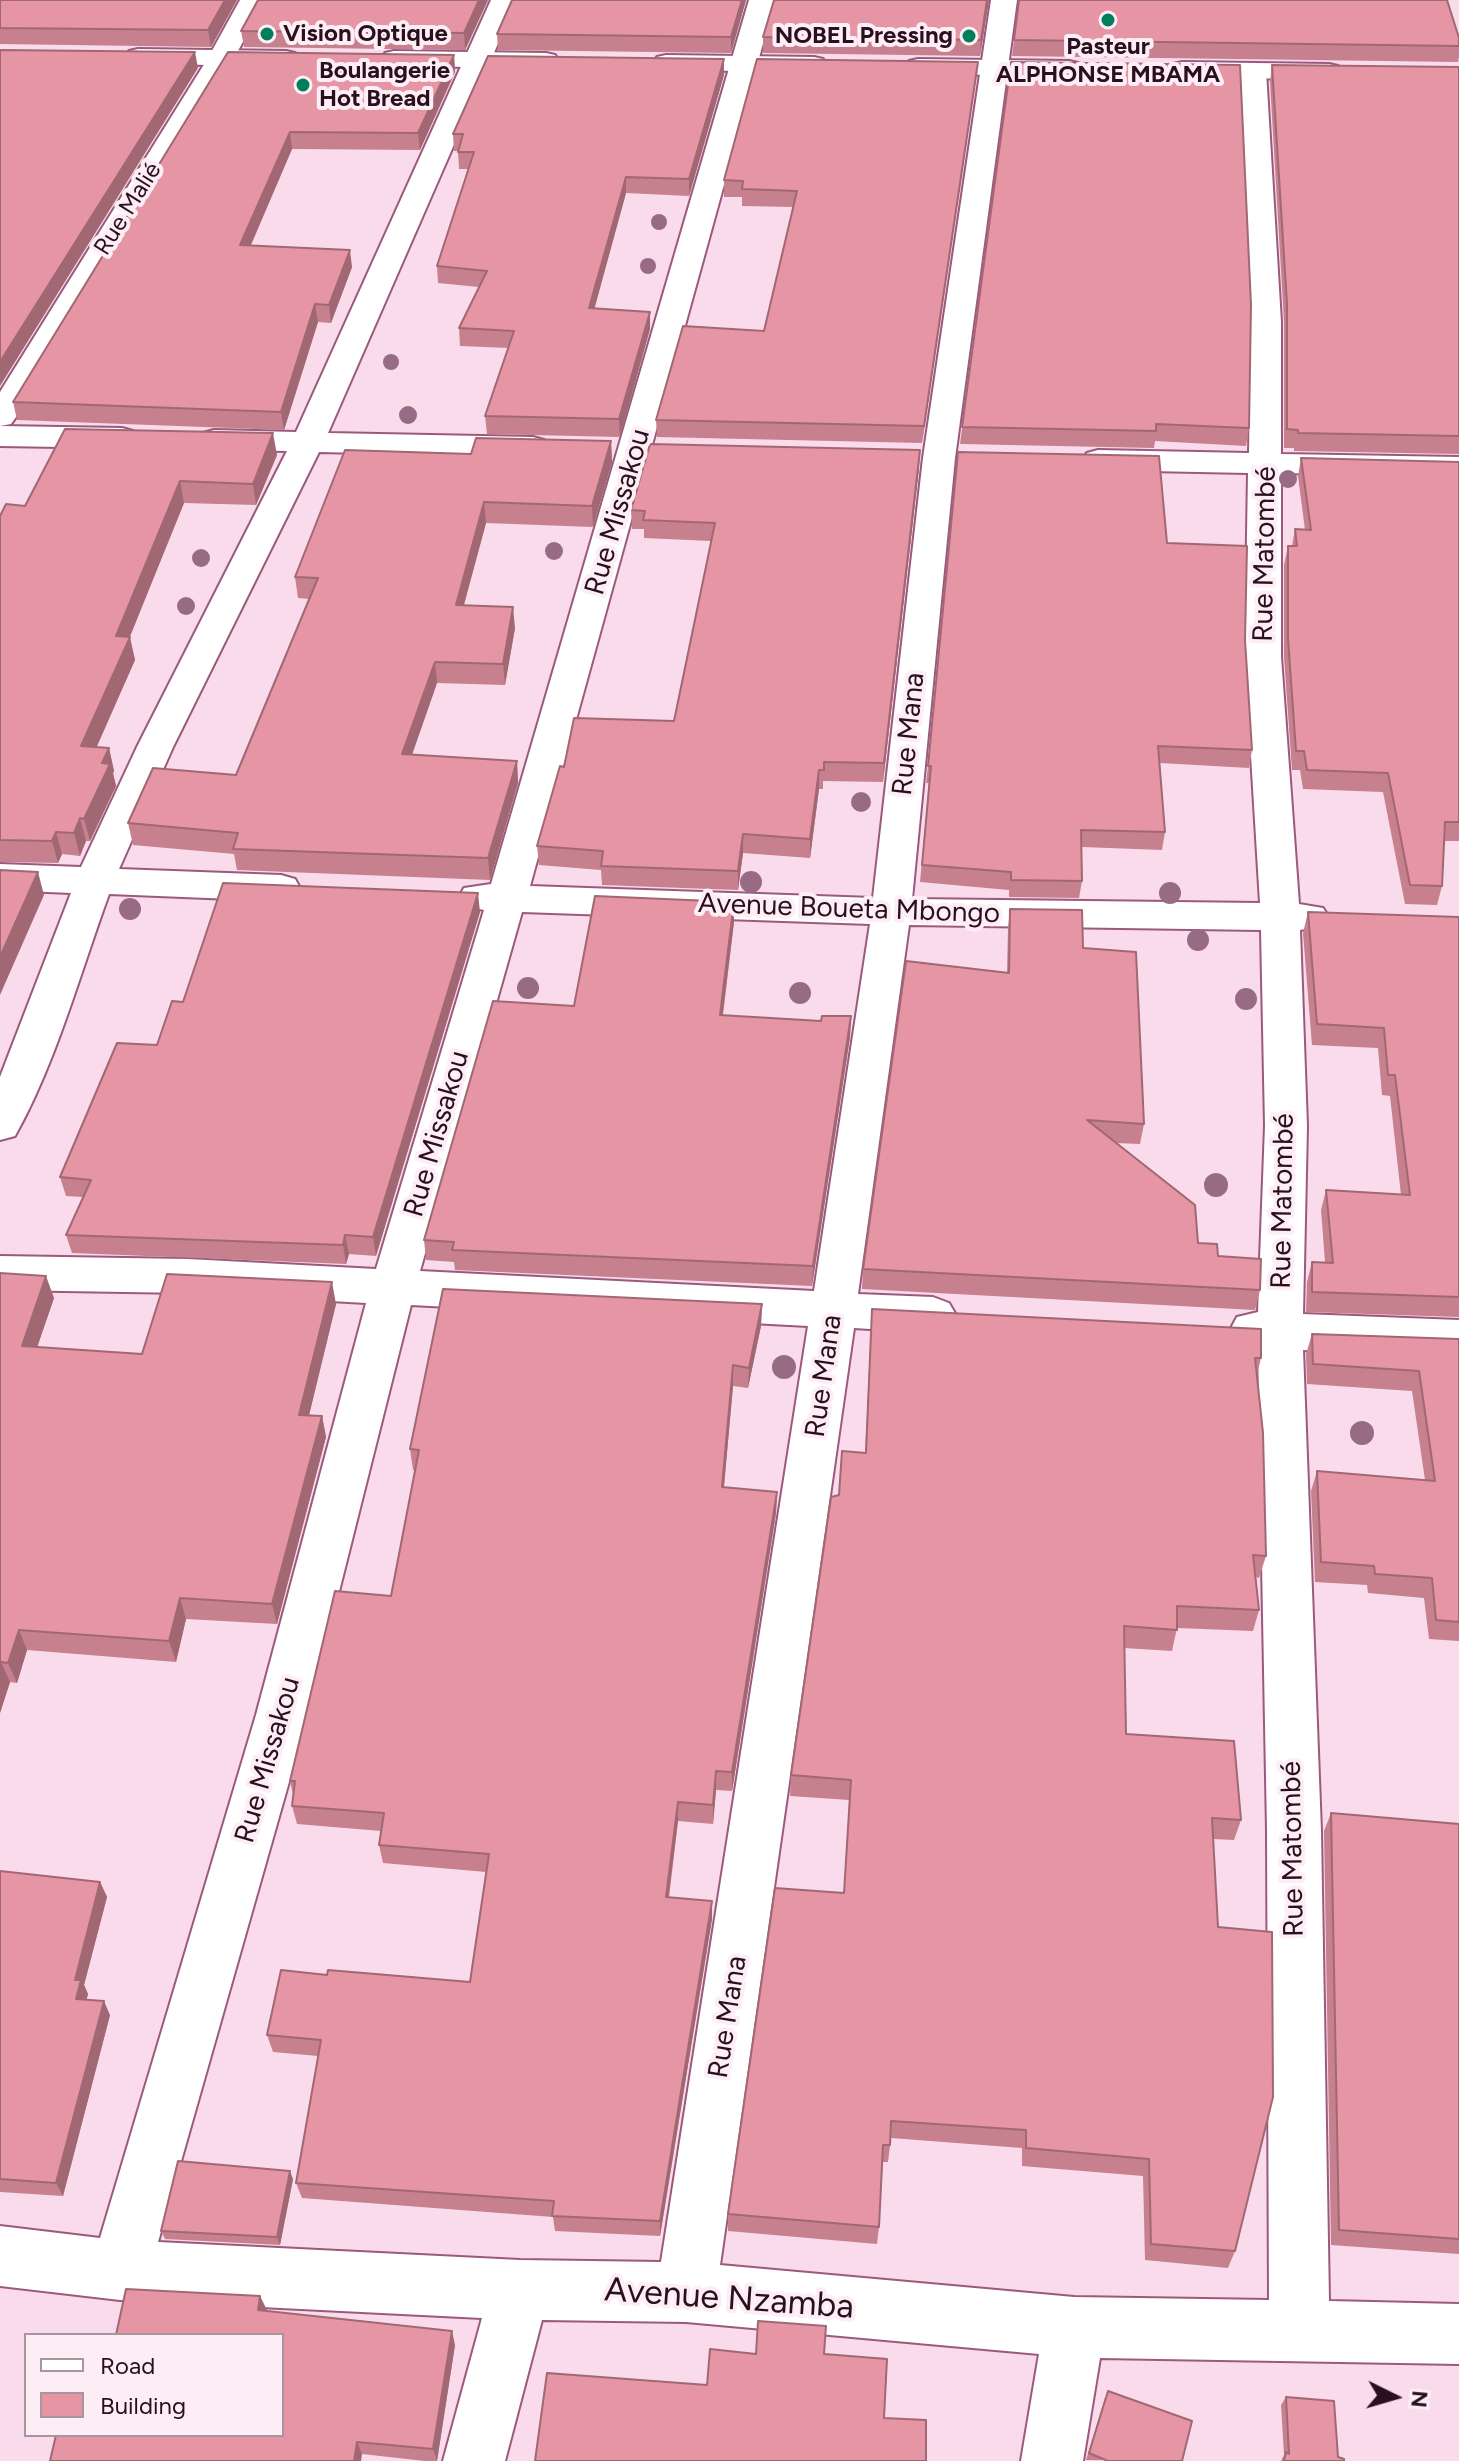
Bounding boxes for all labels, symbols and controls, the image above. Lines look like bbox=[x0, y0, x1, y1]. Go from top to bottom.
marker: Pasteur ALPHONSE MBAMA bbox=[1099, 11, 1117, 29]
place label: Vision Optique bbox=[283, 20, 448, 48]
place label: NOBEL Pressing bbox=[775, 22, 953, 50]
marker: Vision Optique bbox=[258, 25, 276, 43]
marker: NOBEL Pressing bbox=[960, 27, 978, 45]
place label: Pasteur ALPHONSE MBAMA bbox=[996, 33, 1220, 89]
place label: Boulangerie Hot Bread bbox=[319, 57, 450, 113]
marker: Boulangerie Hot Bread bbox=[294, 76, 312, 94]
street label: Rue Malié bbox=[88, 157, 168, 261]
street label: Rue Missakou bbox=[578, 425, 658, 599]
street label: Rue Matombé bbox=[1247, 466, 1283, 642]
street label: Rue Mana bbox=[886, 671, 932, 797]
street label: Avenue Boueta Mbongo bbox=[697, 887, 1001, 931]
street label: Rue Missakou bbox=[397, 1047, 477, 1221]
street label: Rue Matombé bbox=[1265, 1113, 1301, 1289]
street label: Rue Mana bbox=[799, 1313, 849, 1439]
street label: Rue Missakou bbox=[228, 1673, 308, 1847]
street label: Rue Matombé bbox=[1275, 1761, 1311, 1937]
street label: Rue Mana bbox=[702, 1954, 754, 2080]
street label: Avenue Nzamba bbox=[603, 2270, 855, 2328]
legend bbox=[24, 2333, 284, 2437]
text: Road bbox=[100, 2351, 155, 2380]
north arrow bbox=[1355, 2357, 1435, 2437]
text: N bbox=[1405, 2389, 1434, 2409]
text: Building bbox=[100, 2391, 186, 2420]

